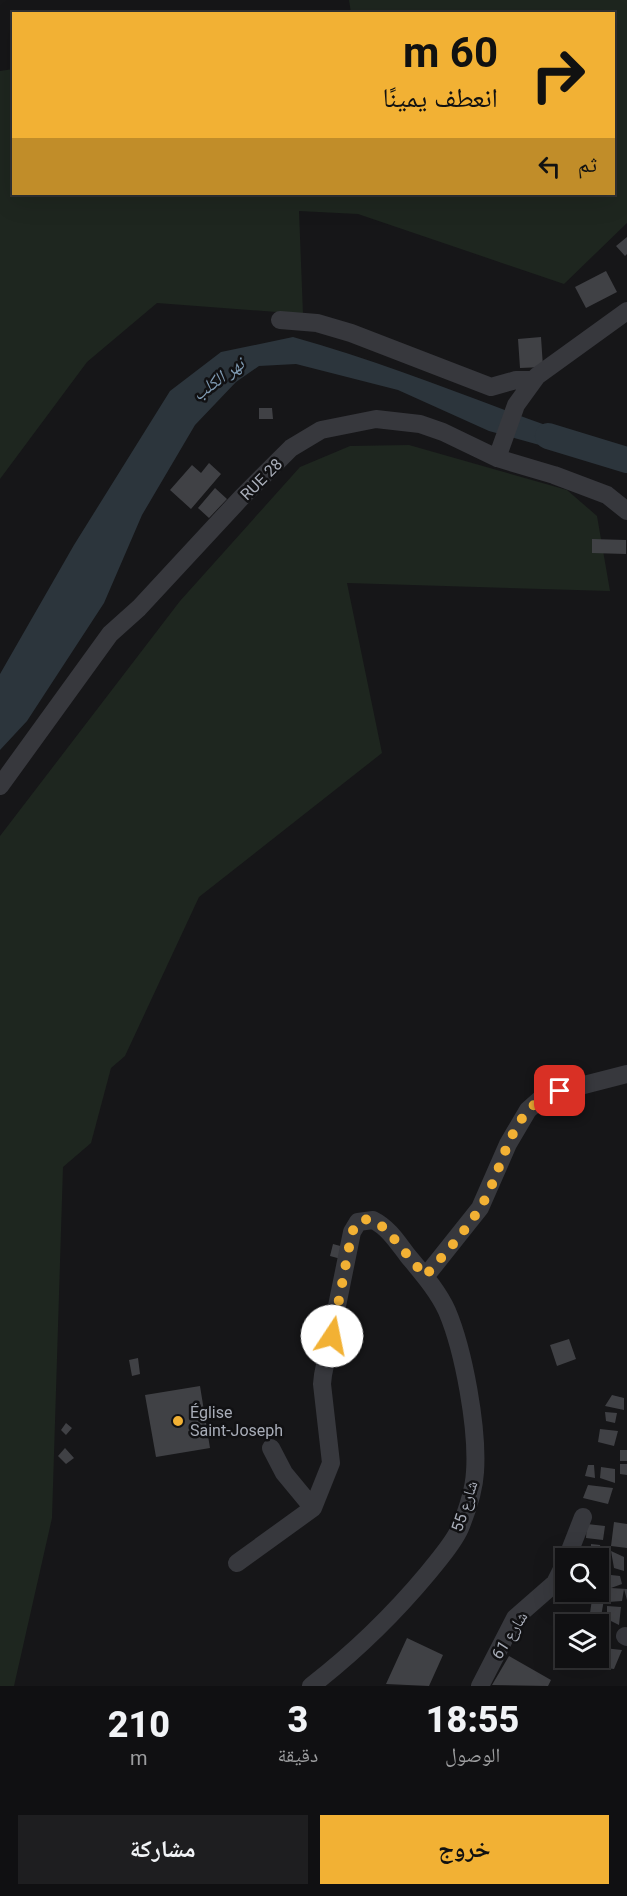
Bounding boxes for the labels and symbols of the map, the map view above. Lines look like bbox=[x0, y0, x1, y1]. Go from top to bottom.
water label: نهر الكلب bbox=[188, 351, 251, 405]
street label: RUE 28 bbox=[237, 454, 286, 504]
pin bbox=[534, 1065, 585, 1116]
position arrow bbox=[300, 1304, 364, 1368]
place label: Église Saint-Joseph bbox=[190, 1403, 283, 1440]
marker: Église Saint-Joseph bbox=[171, 1414, 185, 1428]
street label: شارع 55 bbox=[447, 1478, 483, 1534]
street label: شارع 61 bbox=[487, 1608, 532, 1663]

